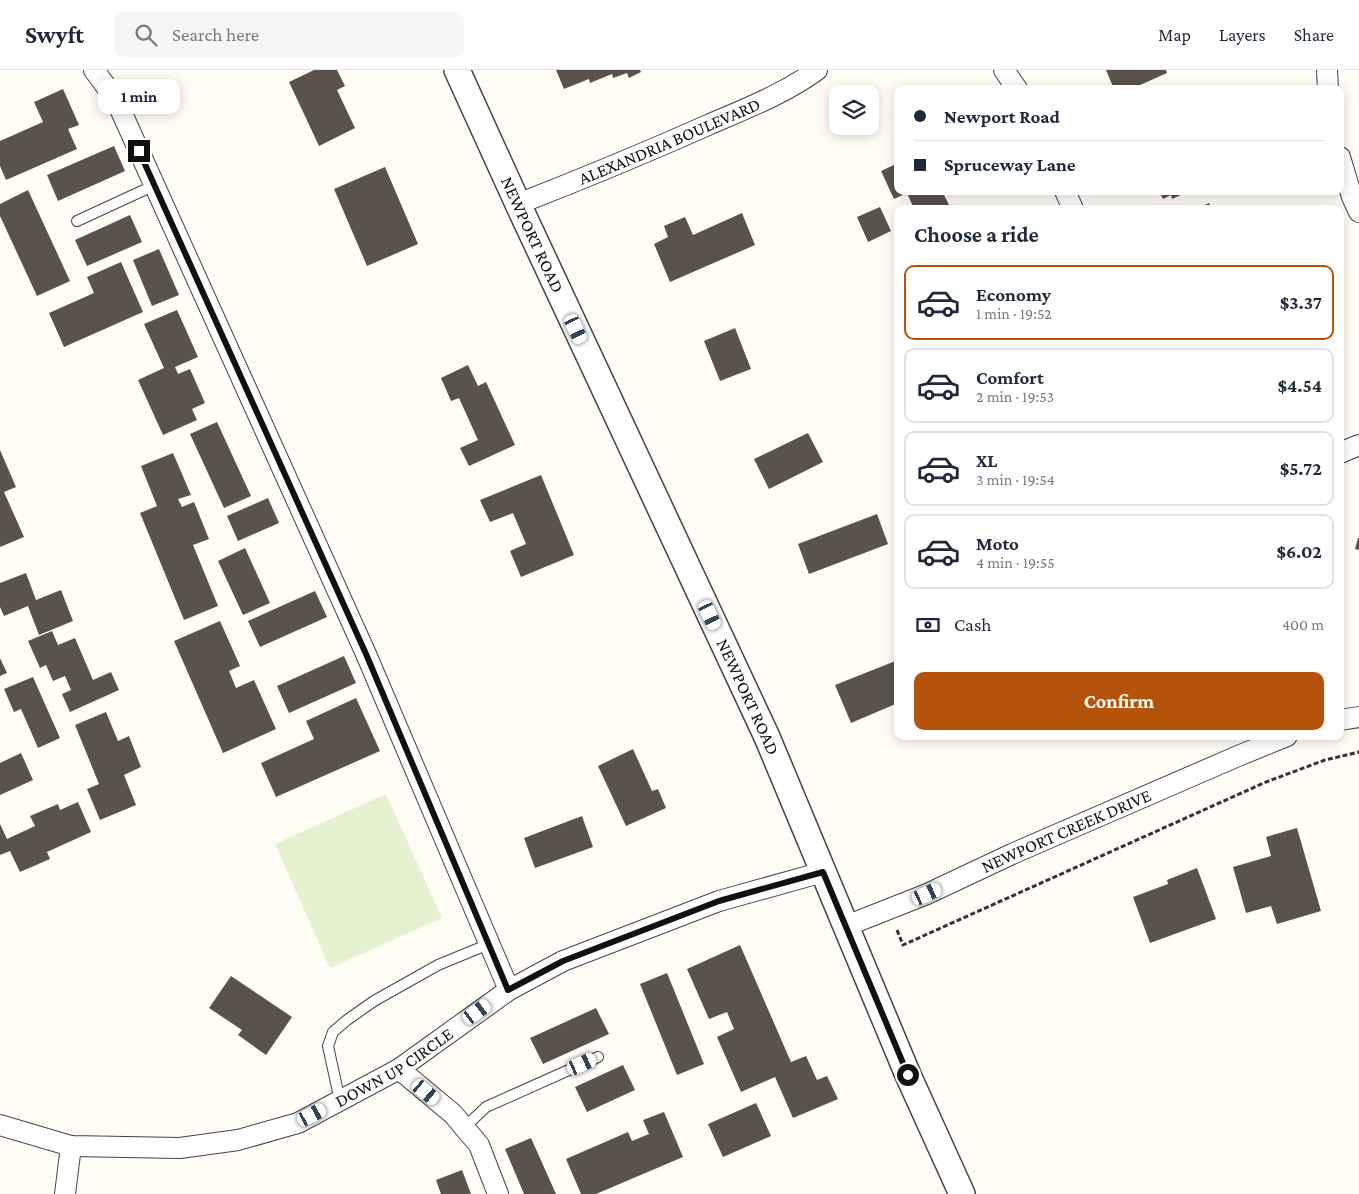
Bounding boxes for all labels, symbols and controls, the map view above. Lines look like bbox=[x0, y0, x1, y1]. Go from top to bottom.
search box bbox=[114, 12, 464, 57]
text: Swyft bbox=[25, 21, 84, 48]
icon: search bbox=[132, 21, 160, 49]
text: Search here bbox=[172, 24, 259, 45]
text: Map bbox=[1158, 25, 1191, 45]
text: Layers bbox=[1219, 25, 1266, 45]
text: Share bbox=[1294, 25, 1334, 45]
callout: 1 min bbox=[98, 78, 180, 114]
map controls bbox=[829, 85, 879, 135]
button: layers bbox=[829, 85, 879, 135]
text: 1 min bbox=[121, 88, 157, 105]
street label: ALEXANDRIA BOULEVARD bbox=[576, 94, 763, 189]
text: Newport Road bbox=[944, 106, 1060, 127]
route end bbox=[128, 140, 150, 162]
text: Spruceway Lane bbox=[944, 154, 1076, 175]
street label: NEWPORT ROAD bbox=[497, 173, 568, 296]
text: Choose a ride bbox=[914, 222, 1039, 247]
icon: car bbox=[916, 280, 961, 325]
text: Economy bbox=[976, 284, 1051, 305]
text: $3.37 bbox=[1280, 292, 1322, 313]
text: 1 min · 19:52 bbox=[976, 305, 1052, 322]
car bbox=[562, 312, 589, 346]
icon: car bbox=[916, 363, 961, 408]
text: Comfort bbox=[976, 367, 1044, 388]
text: $4.54 bbox=[1277, 375, 1322, 396]
text: 2 min · 19:53 bbox=[976, 388, 1054, 405]
icon: car bbox=[916, 446, 961, 491]
text: XL bbox=[976, 450, 998, 471]
text: $5.72 bbox=[1280, 458, 1322, 479]
text: 3 min · 19:54 bbox=[976, 471, 1055, 488]
icon: car bbox=[916, 529, 961, 574]
text: Moto bbox=[976, 533, 1019, 554]
text: $6.02 bbox=[1276, 541, 1322, 562]
text: 4 min · 19:55 bbox=[976, 554, 1055, 571]
car bbox=[696, 598, 723, 632]
icon: cash bbox=[914, 611, 942, 639]
text: Cash bbox=[954, 614, 992, 635]
text: 400 m bbox=[1282, 616, 1324, 633]
street label: NEWPORT ROAD bbox=[712, 635, 783, 758]
button: Confirm bbox=[914, 672, 1324, 730]
street label: NEWPORT CREEK DRIVE bbox=[978, 785, 1154, 877]
car bbox=[910, 881, 943, 907]
car bbox=[460, 997, 493, 1027]
street label: DOWN UP CIRCLE bbox=[332, 1023, 457, 1111]
car bbox=[565, 1051, 598, 1077]
route start bbox=[897, 1064, 919, 1086]
car bbox=[409, 1077, 442, 1107]
car bbox=[295, 1101, 328, 1129]

